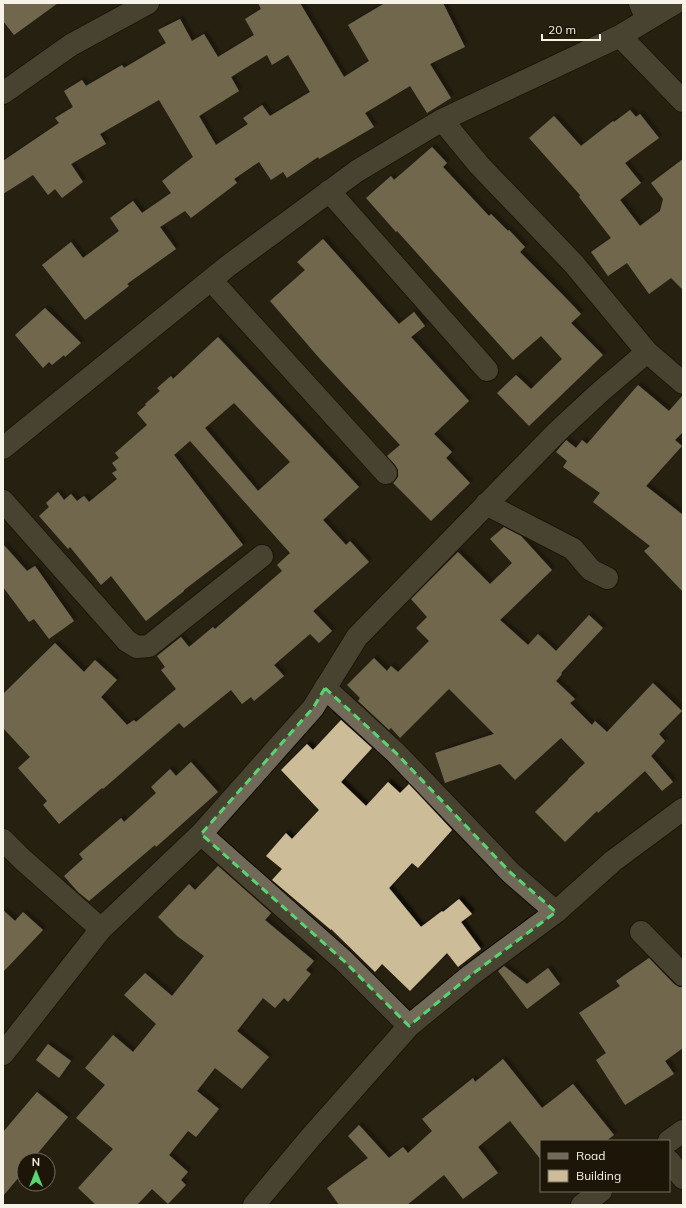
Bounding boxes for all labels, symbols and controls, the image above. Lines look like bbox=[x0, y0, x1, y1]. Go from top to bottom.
scale bar bbox=[542, 16, 600, 42]
text: 20 m bbox=[548, 22, 576, 37]
legend bbox=[540, 1140, 670, 1192]
text: Road bbox=[576, 1148, 605, 1163]
north arrow bbox=[16, 1152, 56, 1192]
text: N bbox=[32, 1155, 40, 1169]
text: Building bbox=[576, 1168, 621, 1183]

